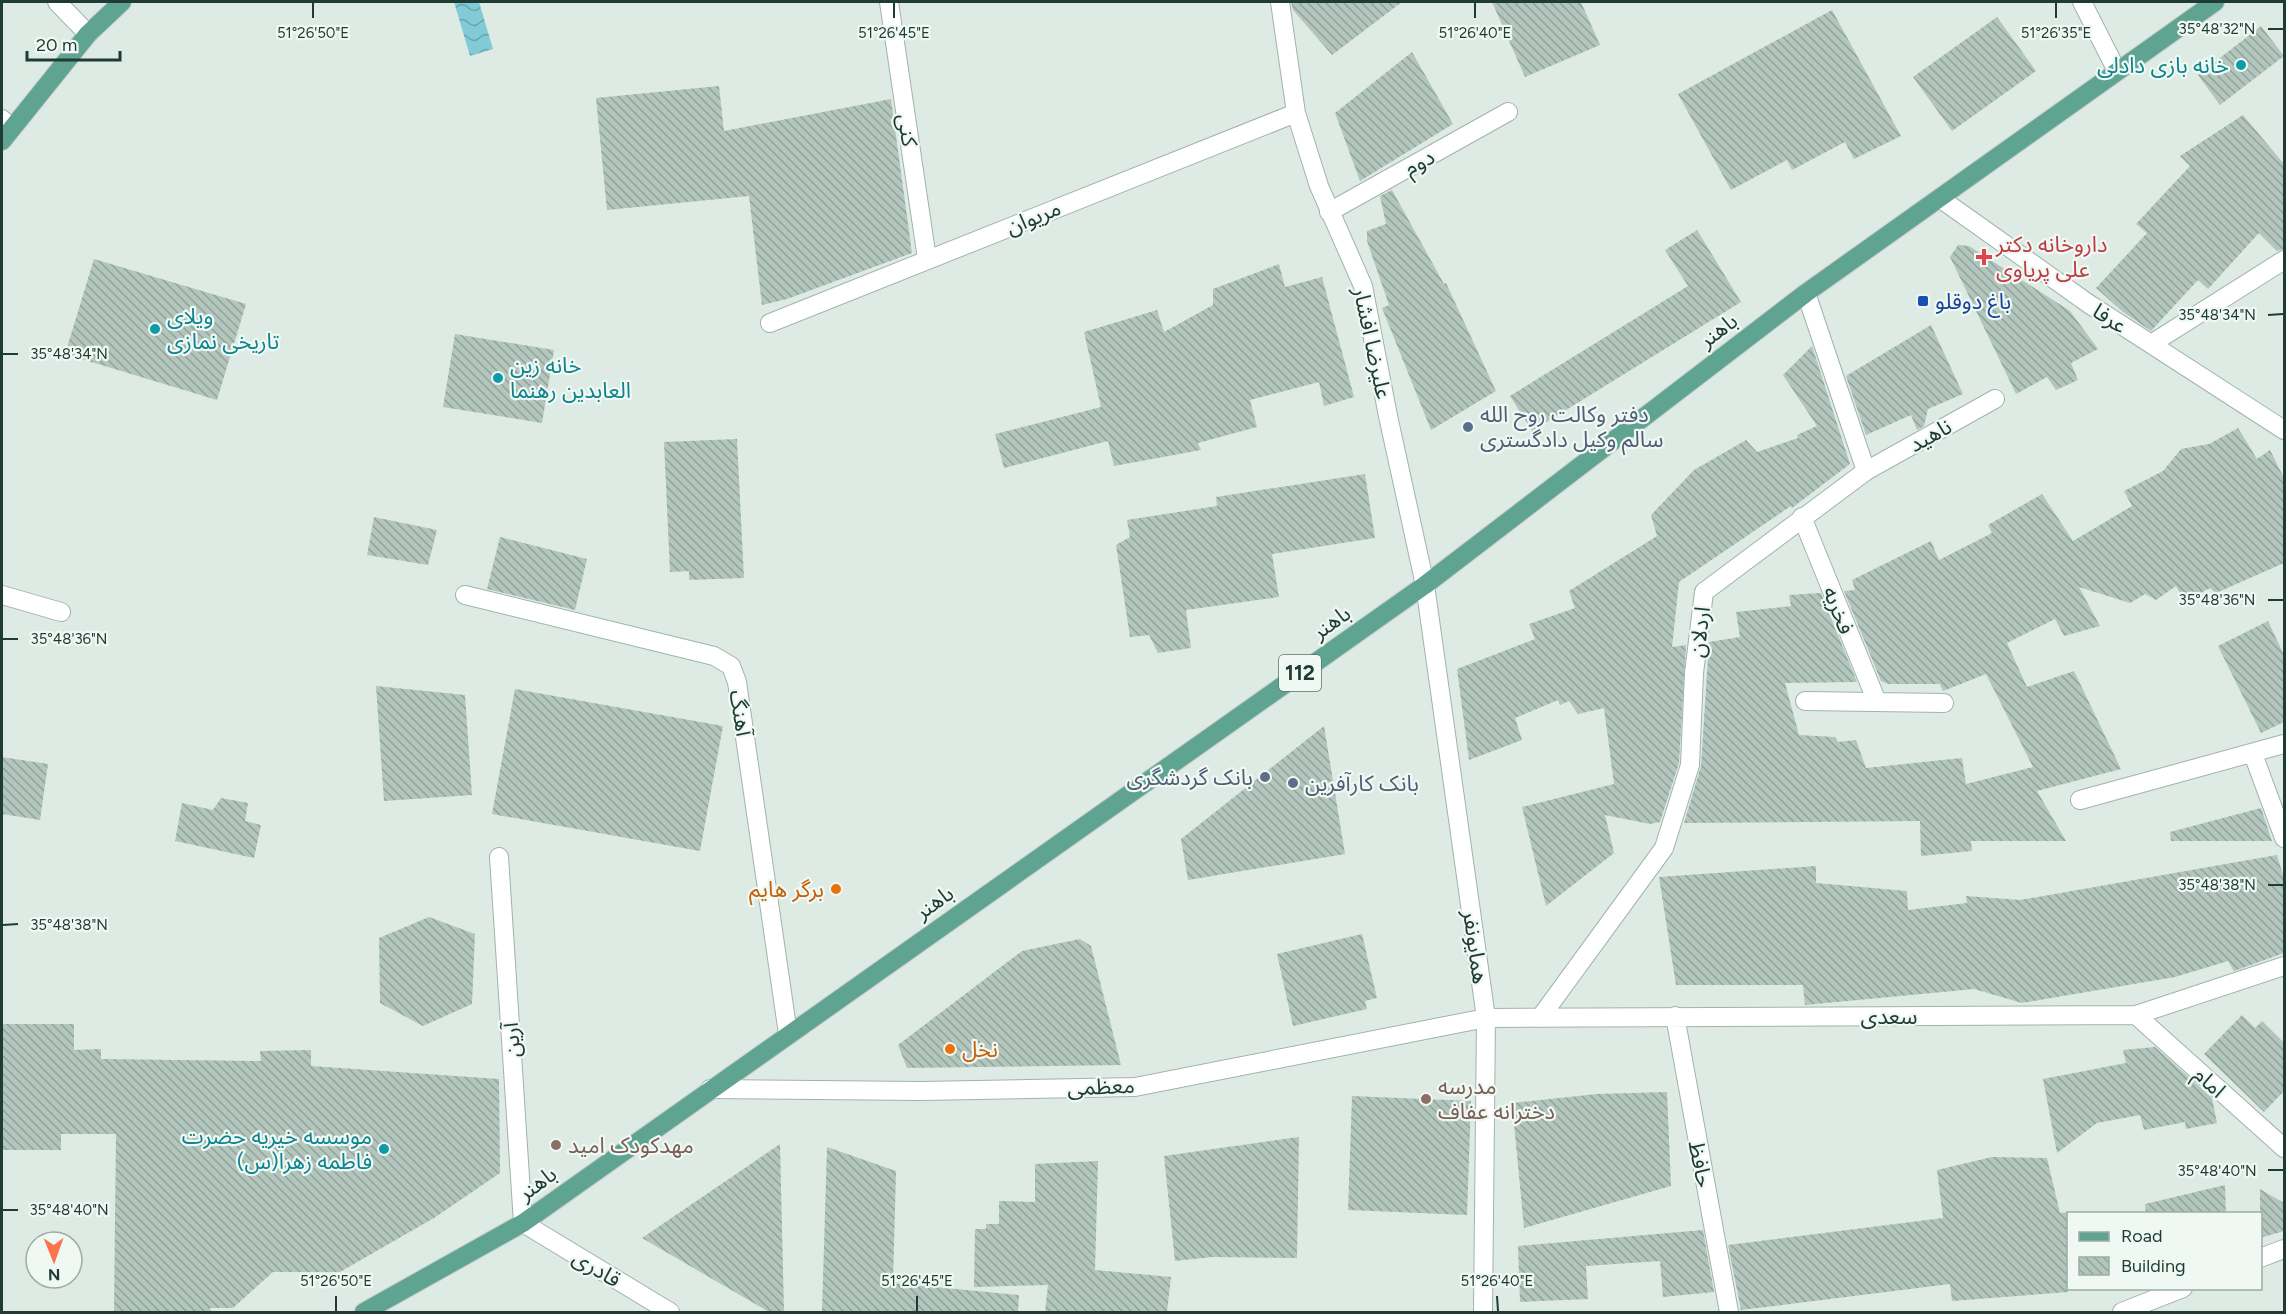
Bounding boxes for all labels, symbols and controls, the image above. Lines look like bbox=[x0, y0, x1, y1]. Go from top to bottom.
text: 35°48'32"N bbox=[2179, 20, 2255, 38]
scale bar bbox=[27, 24, 120, 62]
text: 51°26'50"E bbox=[277, 24, 349, 42]
text: 51°26'45"E bbox=[858, 24, 930, 42]
text: 51°26'40"E bbox=[1439, 24, 1511, 42]
text: 51°26'35"E bbox=[2021, 24, 2091, 42]
text: 20 m bbox=[36, 34, 77, 56]
place label: خانه بازی دادلی bbox=[2097, 52, 2229, 79]
marker: خانه بازی دادلی bbox=[2234, 58, 2248, 72]
street label: کنی bbox=[892, 112, 924, 149]
street label: دوم bbox=[1399, 143, 1441, 184]
street label: مریوان bbox=[1002, 194, 1065, 241]
place label: داروخانه دکتر علی پریاوی bbox=[1995, 231, 2108, 284]
marker: داروخانه دکتر علی پریاوی bbox=[1977, 250, 1991, 264]
street label: علیرضا افشار bbox=[1347, 284, 1398, 402]
place label: باغ دوقلو bbox=[1935, 288, 2011, 318]
marker: باغ دوقلو bbox=[1916, 294, 1930, 308]
street label: عرفا bbox=[2088, 297, 2132, 339]
place label: ویلای تاریخی نمازی bbox=[167, 303, 279, 355]
text: 35°48'34"N bbox=[2178, 306, 2256, 324]
street label: باهنر bbox=[1693, 307, 1743, 354]
marker: ویلای تاریخی نمازی bbox=[148, 322, 162, 336]
text: 35°48'34"N bbox=[30, 345, 108, 363]
place label: خانه زین العابدین رهنما bbox=[510, 352, 631, 404]
marker: خانه زین العابدین رهنما bbox=[491, 371, 505, 385]
place label: دفتر وکالت روح الله سالم وکیل دادگستری bbox=[1480, 401, 1663, 456]
street label: ناهید bbox=[1904, 413, 1956, 458]
marker: دفتر وکالت روح الله سالم وکیل دادگستری bbox=[1461, 420, 1475, 434]
street label: فخریه bbox=[1817, 582, 1860, 638]
text: 35°48'36"N bbox=[2179, 591, 2255, 609]
street label: باهنر bbox=[1306, 600, 1356, 646]
street label: اردلان bbox=[1683, 605, 1716, 659]
text: 35°48'36"N bbox=[31, 630, 107, 648]
road number: 112 bbox=[1279, 655, 1321, 691]
street label: آهنگ bbox=[724, 688, 758, 740]
place label: بانک گردشگری bbox=[1126, 764, 1253, 791]
marker: بانک گردشگری bbox=[1258, 770, 1272, 784]
place label: بانک کارآفرین bbox=[1305, 770, 1419, 797]
marker: بانک کارآفرین bbox=[1286, 776, 1300, 790]
place label: برگر هایم bbox=[749, 876, 824, 906]
text: 35°48'38"N bbox=[2178, 876, 2256, 894]
street label: باهنر bbox=[909, 880, 959, 926]
marker: برگر هایم bbox=[829, 882, 843, 896]
street label: همایونفر bbox=[1457, 907, 1494, 986]
text: 35°48'38"N bbox=[30, 916, 108, 934]
street label: سعدی bbox=[1860, 1003, 1918, 1030]
street label: آرین bbox=[497, 1020, 526, 1058]
place label: نخل bbox=[962, 1036, 998, 1063]
marker: نخل bbox=[943, 1042, 957, 1056]
street label: امام bbox=[2186, 1061, 2231, 1106]
street label: معظمی bbox=[1067, 1072, 1135, 1101]
place label: مدرسه دخترانه عفاف bbox=[1438, 1073, 1555, 1125]
marker: مدرسه دخترانه عفاف bbox=[1419, 1092, 1433, 1106]
place label: موسسه خیریه حضرت فاطمه زهرا(س) bbox=[182, 1123, 372, 1175]
place label: مهدکودک امید bbox=[568, 1132, 694, 1159]
marker: مهدکودک امید bbox=[549, 1138, 563, 1152]
street label: حافظ bbox=[1683, 1138, 1718, 1190]
marker: موسسه خیریه حضرت فاطمه زهرا(س) bbox=[377, 1142, 391, 1156]
street label: باهنر bbox=[512, 1160, 562, 1207]
text: 35°48'40"N bbox=[2177, 1162, 2257, 1180]
text: 35°48'40"N bbox=[29, 1201, 109, 1219]
legend bbox=[2067, 1212, 2262, 1290]
text: Road bbox=[2121, 1225, 2162, 1247]
north arrow bbox=[24, 1230, 84, 1290]
street label: قادری bbox=[568, 1244, 626, 1293]
text: Building bbox=[2121, 1255, 2186, 1277]
text: N bbox=[48, 1265, 61, 1284]
text: 51°26'50"E bbox=[300, 1272, 372, 1290]
text: 51°26'45"E bbox=[881, 1272, 953, 1290]
text: 51°26'40"E bbox=[1461, 1272, 1533, 1290]

